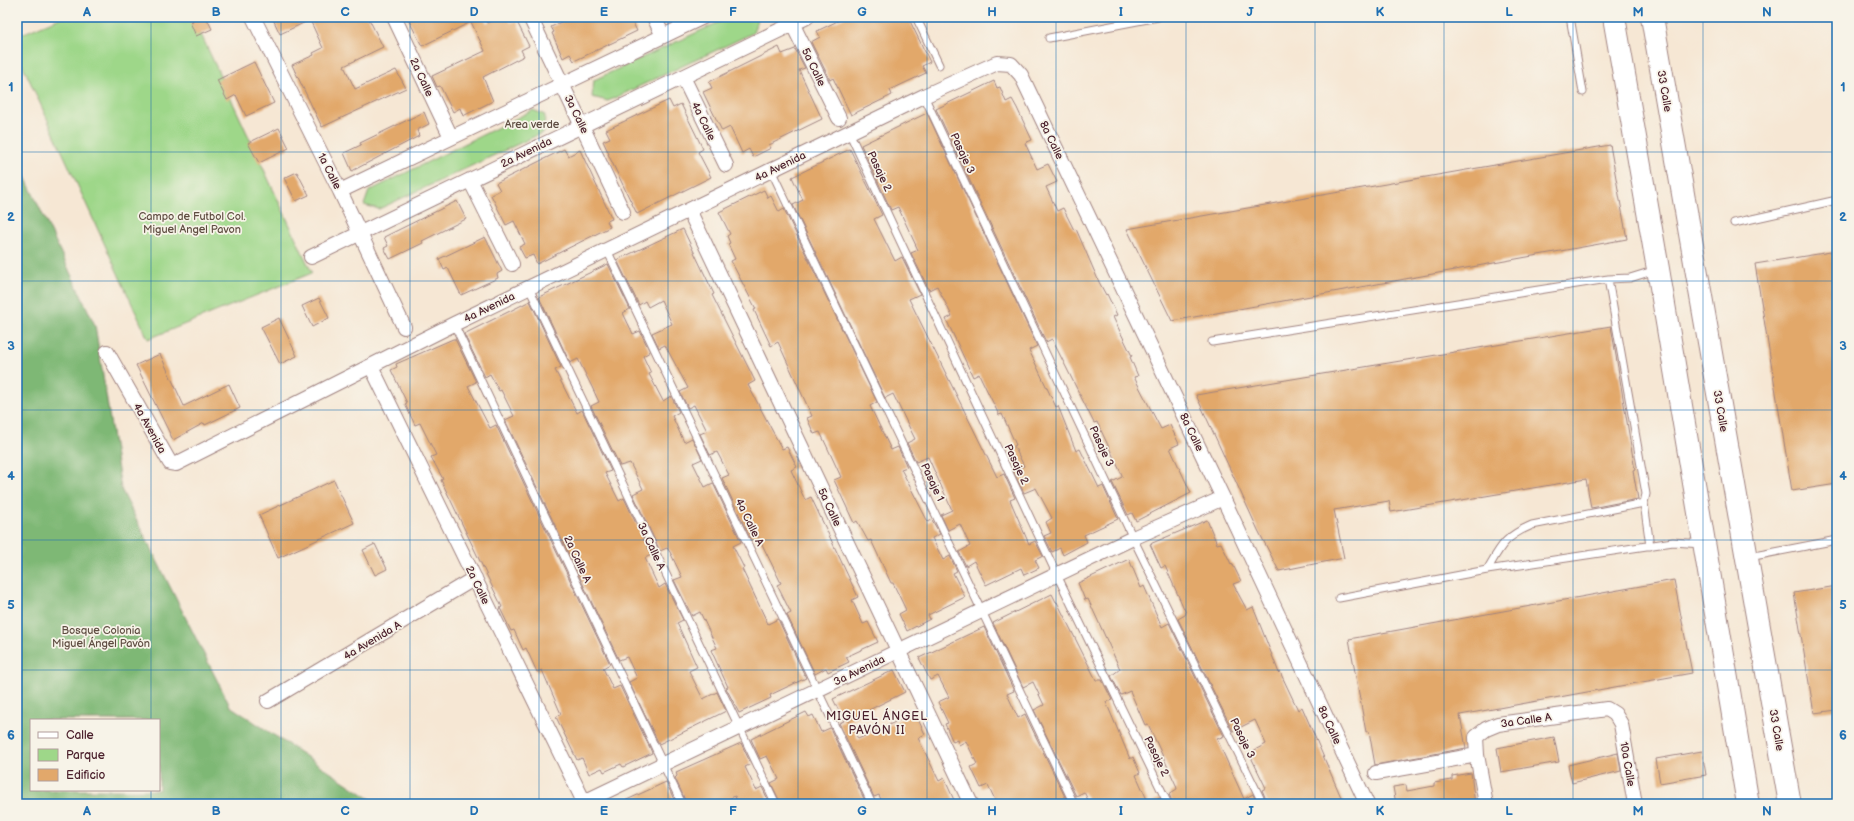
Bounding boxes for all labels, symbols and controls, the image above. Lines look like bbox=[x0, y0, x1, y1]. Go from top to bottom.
text: A bbox=[82, 4, 91, 20]
text: B bbox=[211, 4, 221, 20]
text: C bbox=[340, 4, 350, 20]
text: D bbox=[469, 4, 479, 20]
text: E bbox=[600, 4, 609, 20]
text: F bbox=[729, 4, 737, 20]
text: G bbox=[857, 4, 867, 20]
text: H bbox=[987, 4, 997, 20]
text: I bbox=[1119, 4, 1123, 20]
text: J bbox=[1246, 4, 1254, 20]
text: K bbox=[1376, 4, 1385, 20]
text: L bbox=[1505, 4, 1513, 20]
text: M bbox=[1632, 4, 1644, 20]
text: N bbox=[1762, 4, 1772, 20]
street label: 5a Calle bbox=[799, 46, 829, 89]
street label: 2a Calle bbox=[407, 56, 436, 99]
street label: 33 Calle bbox=[1654, 69, 1675, 113]
text: 1 bbox=[8, 79, 14, 95]
text: 1 bbox=[1840, 79, 1846, 95]
street label: 3a Calle bbox=[562, 93, 592, 136]
street label: 4a Calle bbox=[689, 100, 719, 143]
park label: Area verde bbox=[505, 118, 560, 131]
street label: 8a Calle bbox=[1037, 119, 1067, 162]
street label: Pasaje 3 bbox=[948, 131, 978, 176]
street label: 2a Avenida bbox=[499, 135, 554, 170]
street label: 4a Avenida bbox=[752, 148, 808, 184]
street label: Pasaje 2 bbox=[865, 149, 895, 194]
street label: 1a Calle bbox=[315, 151, 344, 192]
text: 2 bbox=[7, 209, 15, 225]
text: 2 bbox=[1839, 209, 1847, 225]
park label: Campo de Futbol Col. Miguel Angel Pavon bbox=[138, 210, 246, 236]
street label: 4a Avenida bbox=[461, 289, 517, 325]
text: 3 bbox=[7, 338, 15, 354]
text: 3 bbox=[1839, 338, 1847, 354]
street label: 33 Calle bbox=[1710, 389, 1731, 433]
street label: 4a Avenida bbox=[130, 401, 169, 456]
street label: 8a Calle bbox=[1177, 411, 1207, 454]
street label: Pasaje 3 bbox=[1087, 424, 1117, 469]
street label: Pasaje 2 bbox=[1002, 442, 1032, 487]
street label: Pasaje 1 bbox=[918, 461, 947, 503]
text: 4 bbox=[7, 468, 15, 484]
text: 4 bbox=[1839, 468, 1847, 484]
street label: 5a Calle bbox=[815, 486, 844, 529]
street label: 4a Calle A bbox=[733, 496, 767, 548]
street label: 3a Calle A bbox=[635, 520, 668, 572]
street label: 2a Calle A bbox=[561, 533, 594, 585]
street label: 2a Calle bbox=[463, 564, 493, 607]
text: 5 bbox=[7, 597, 15, 613]
text: 5 bbox=[1839, 597, 1847, 613]
street label: 4a Avenida A bbox=[341, 618, 404, 663]
park label: Bosque Colonia Miguel Ángel Pavón bbox=[52, 624, 150, 650]
street label: 3a Avenida bbox=[831, 652, 887, 688]
street label: 8a Calle bbox=[1315, 704, 1344, 747]
district label: MIGUEL ÁNGEL PAVÓN II bbox=[826, 707, 928, 738]
street label: 33 Calle bbox=[1766, 708, 1787, 752]
street label: 3a Calle A bbox=[1500, 710, 1553, 730]
street label: Pasaje 3 bbox=[1227, 716, 1258, 761]
legend bbox=[30, 719, 160, 791]
text: 6 bbox=[7, 727, 15, 743]
text: 6 bbox=[1839, 727, 1847, 743]
text: Calle bbox=[66, 728, 94, 743]
street label: Pasaje 2 bbox=[1141, 734, 1172, 779]
street label: 10a Calle bbox=[1617, 741, 1638, 788]
text: Parque bbox=[66, 748, 105, 763]
text: Edificio bbox=[66, 768, 106, 783]
text: A bbox=[82, 803, 91, 819]
text: B bbox=[211, 803, 221, 819]
text: C bbox=[340, 803, 350, 819]
text: D bbox=[469, 803, 479, 819]
text: E bbox=[600, 803, 609, 819]
text: F bbox=[729, 803, 737, 819]
text: G bbox=[857, 803, 867, 819]
text: H bbox=[987, 803, 997, 819]
text: I bbox=[1119, 803, 1123, 819]
text: J bbox=[1246, 803, 1254, 819]
text: K bbox=[1376, 803, 1385, 819]
text: L bbox=[1505, 803, 1513, 819]
text: M bbox=[1632, 803, 1644, 819]
text: N bbox=[1762, 803, 1772, 819]

